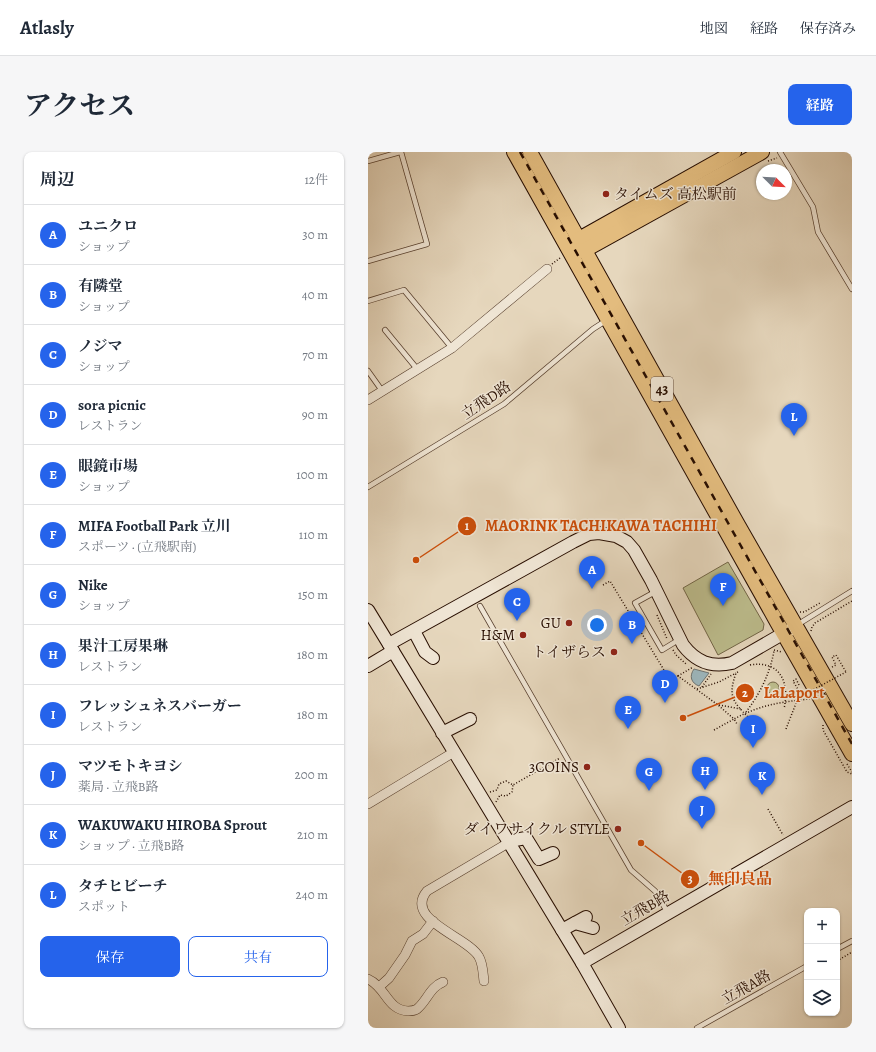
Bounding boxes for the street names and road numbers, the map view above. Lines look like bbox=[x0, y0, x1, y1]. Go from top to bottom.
street label: 立飛D路 bbox=[457, 376, 515, 424]
road number: 43 bbox=[651, 377, 673, 401]
street label: 立飛B路 bbox=[617, 886, 673, 930]
street label: 立飛A路 bbox=[718, 965, 774, 1009]

